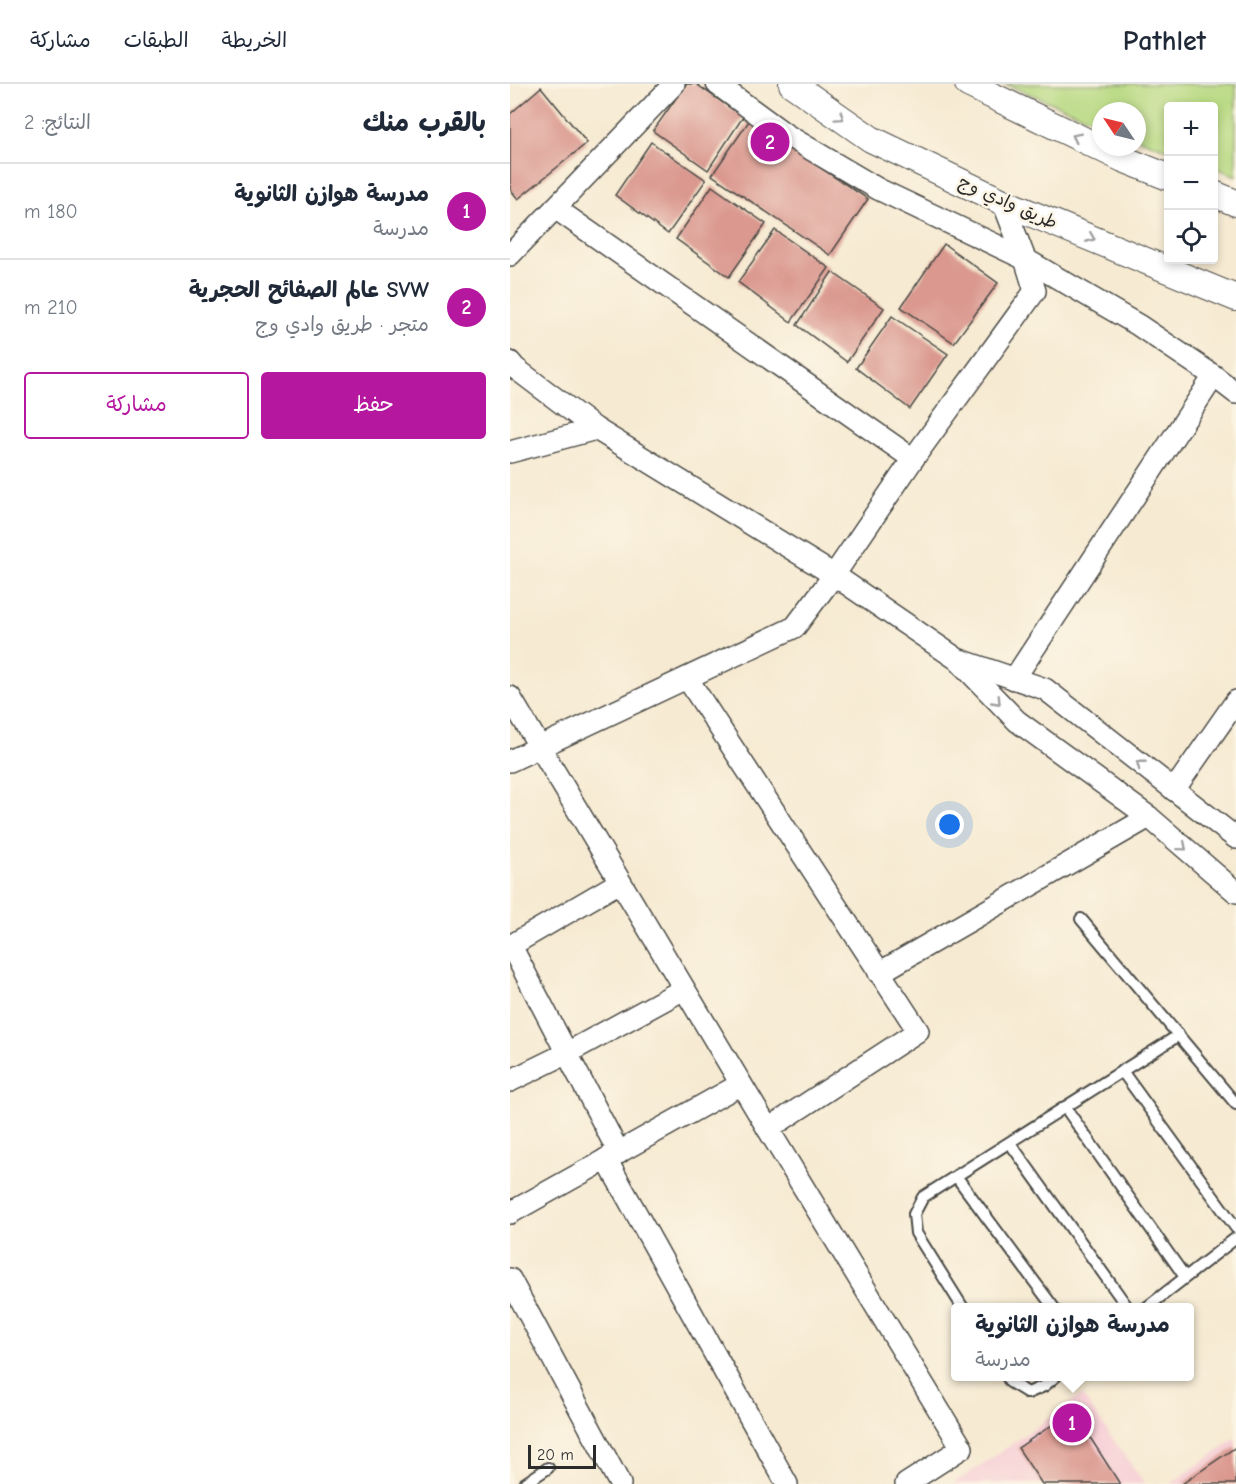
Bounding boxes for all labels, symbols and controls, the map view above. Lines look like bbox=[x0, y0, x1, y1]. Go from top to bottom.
text: Pathlet bbox=[1123, 25, 1206, 57]
text: مشاركة bbox=[30, 28, 91, 52]
text: الطبقات bbox=[124, 28, 189, 52]
text: الخريطة bbox=[222, 28, 287, 52]
north arrow bbox=[1092, 102, 1146, 156]
map controls bbox=[1164, 102, 1218, 264]
button: + bbox=[1164, 102, 1218, 156]
text: بالقرب منك bbox=[363, 108, 486, 138]
one-way arrow bbox=[834, 110, 845, 121]
text: النتائج: 2 bbox=[24, 111, 91, 134]
pin: 2 bbox=[750, 120, 790, 164]
one-way arrow bbox=[1072, 132, 1083, 144]
button: − bbox=[1164, 156, 1218, 210]
street label: طريق وادي وج bbox=[954, 171, 1061, 235]
text: مدرسة هوازن الثانوية bbox=[234, 181, 429, 207]
text: 180 m bbox=[24, 200, 78, 223]
text: 1 bbox=[463, 200, 470, 223]
button: locate bbox=[1164, 210, 1218, 264]
text: مدرسة bbox=[373, 217, 429, 240]
one-way arrow bbox=[1085, 231, 1096, 243]
text: SVW عالم الصفائح الحجرية bbox=[189, 277, 429, 303]
text: 210 m bbox=[24, 296, 78, 319]
text: 2 bbox=[462, 296, 471, 319]
text: متجر · طريق وادي وج bbox=[255, 313, 429, 336]
button: مشاركة bbox=[24, 372, 249, 439]
button: حفظ bbox=[261, 372, 486, 439]
one-way arrow bbox=[990, 694, 1001, 704]
one-way arrow bbox=[1136, 760, 1147, 771]
your location bbox=[935, 810, 964, 839]
one-way arrow bbox=[1176, 840, 1187, 851]
popup bbox=[951, 1303, 1194, 1381]
text: مدرسة هوازن الثانوية bbox=[975, 1312, 1170, 1338]
text: مدرسة bbox=[975, 1348, 1031, 1371]
pin: 1 bbox=[1052, 1400, 1092, 1446]
scale bar bbox=[528, 1442, 596, 1470]
text: 20 m bbox=[537, 1446, 574, 1464]

